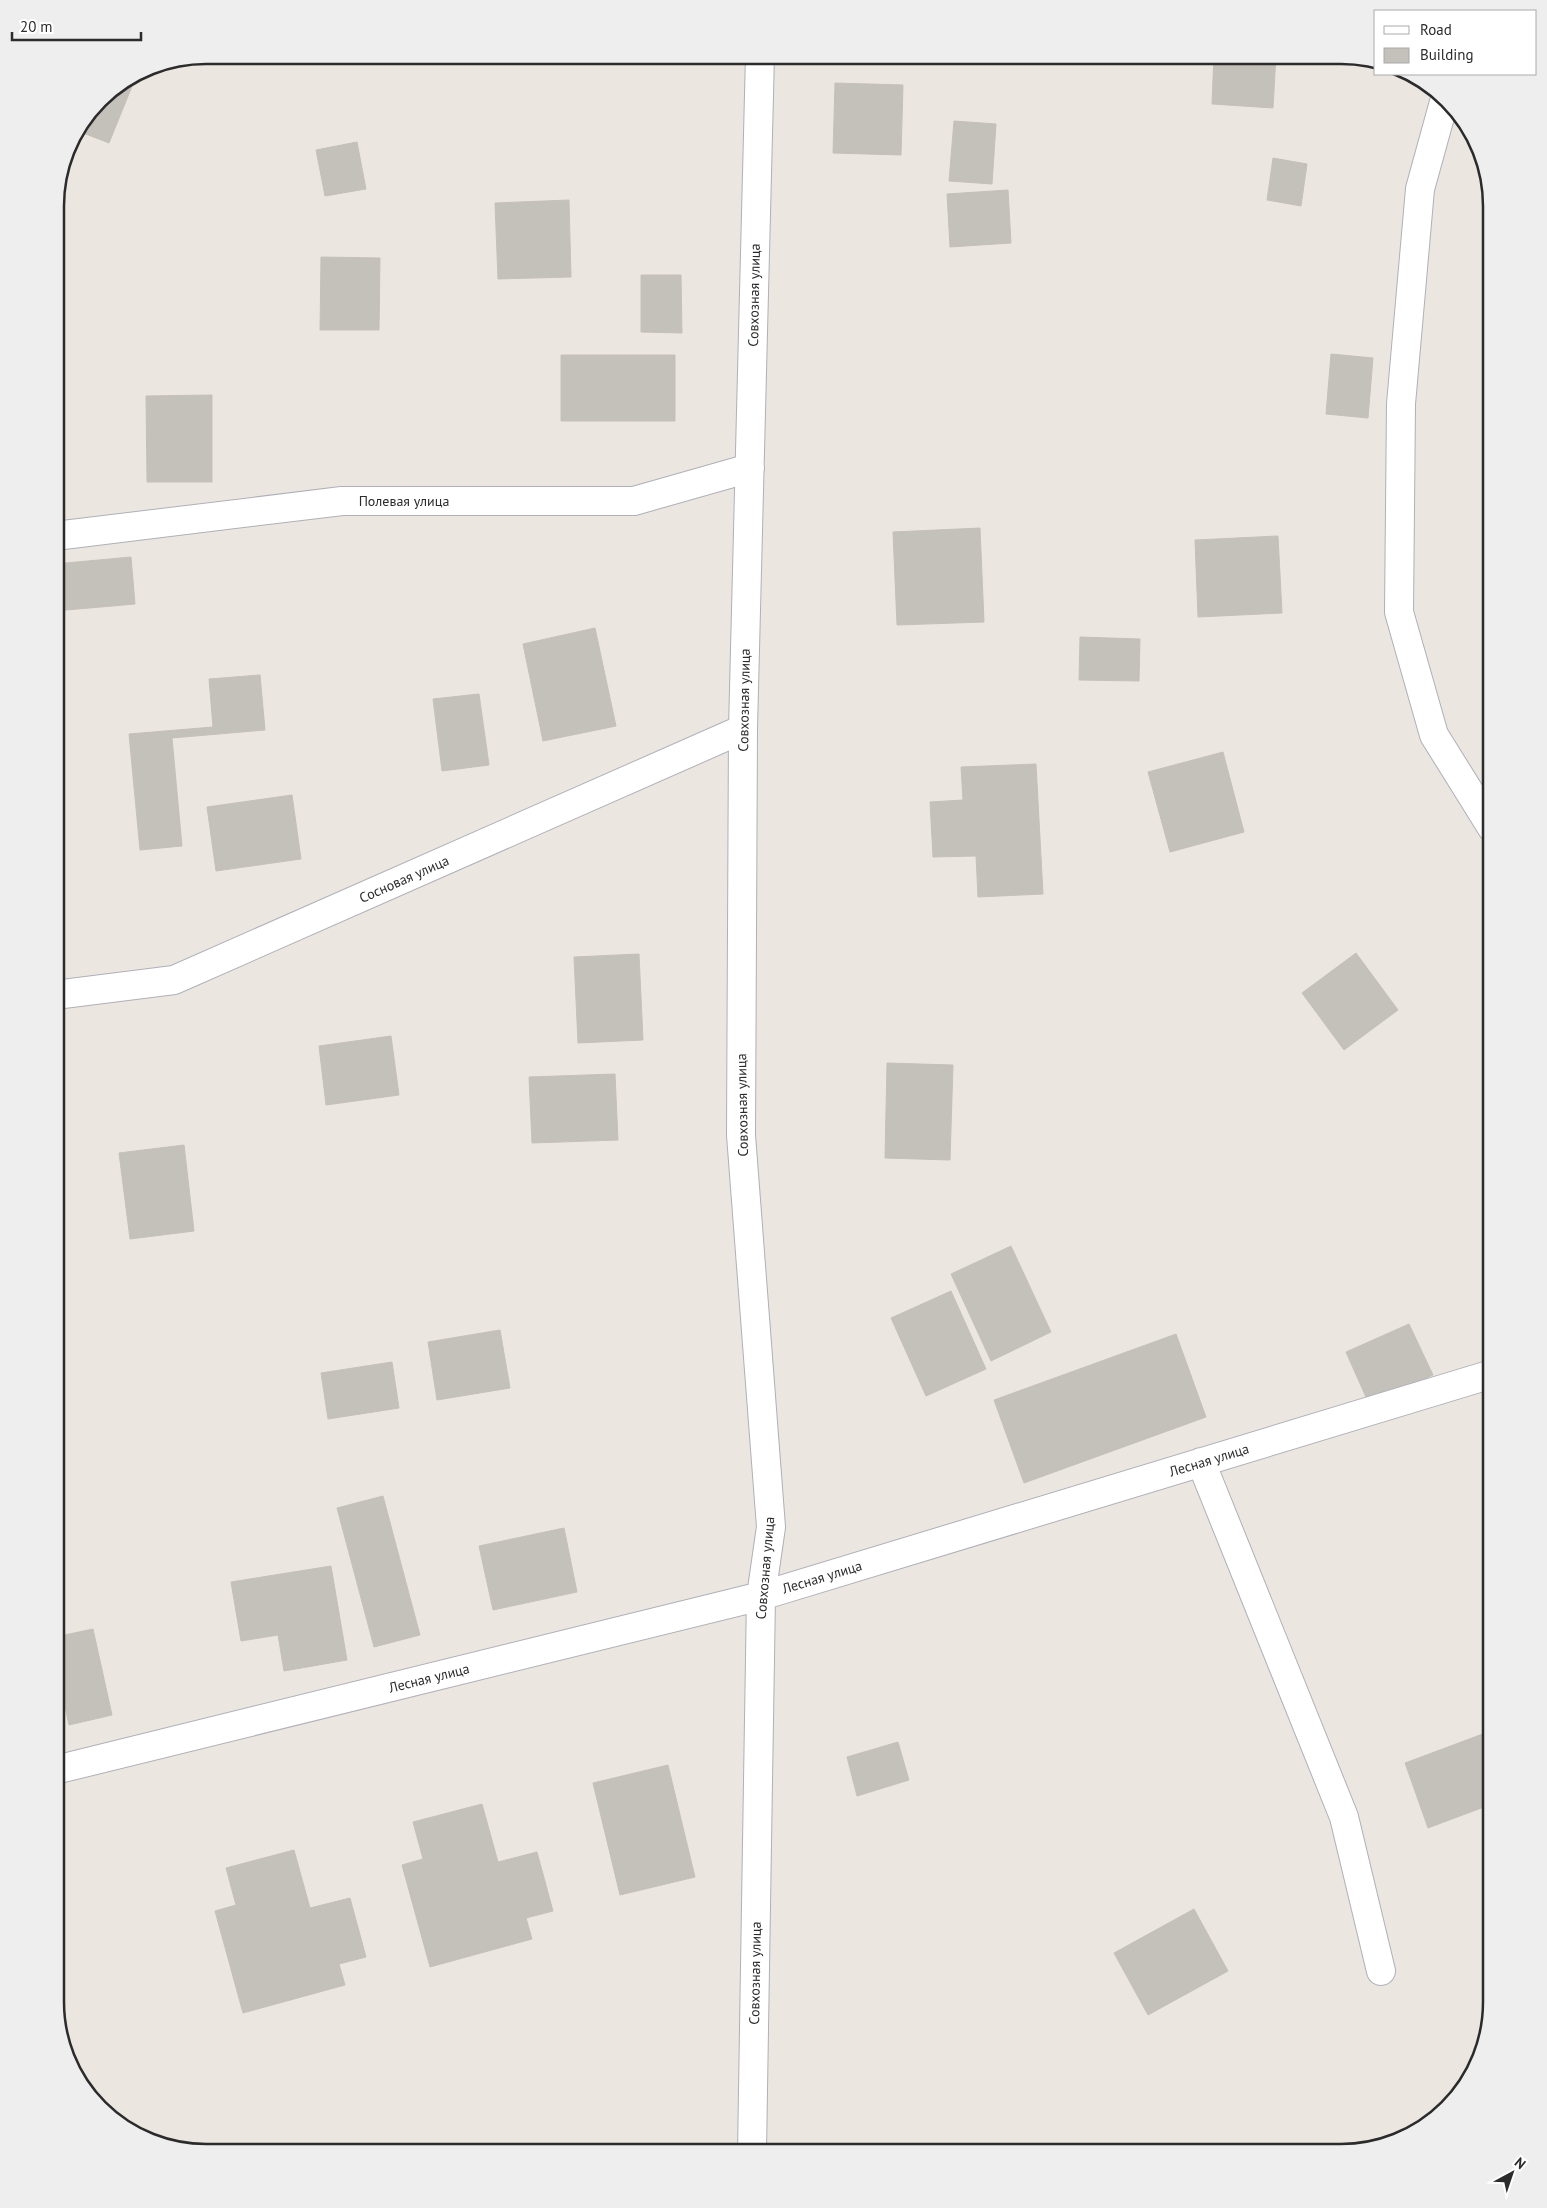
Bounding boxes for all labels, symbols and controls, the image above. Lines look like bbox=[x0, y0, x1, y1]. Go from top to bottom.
scale bar bbox=[12, 10, 141, 42]
legend bbox=[1374, 10, 1537, 75]
text: 20 m bbox=[20, 17, 53, 36]
text: Road bbox=[1420, 20, 1452, 39]
text: Building bbox=[1420, 45, 1474, 64]
street label: Совхозная улица bbox=[744, 243, 764, 347]
street label: Полевая улица bbox=[359, 492, 449, 510]
street label: Совхозная улица bbox=[734, 648, 754, 752]
street label: Сосновая улица bbox=[356, 851, 452, 907]
street label: Совхозная улица bbox=[732, 1053, 752, 1157]
street label: Лесная улица bbox=[1166, 1439, 1251, 1481]
street label: Совхозная улица bbox=[752, 1516, 778, 1620]
street label: Лесная улица bbox=[779, 1556, 864, 1598]
street label: Лесная улица bbox=[386, 1659, 471, 1697]
street label: Совхозная улица bbox=[745, 1921, 765, 2025]
north arrow bbox=[1487, 2148, 1537, 2198]
text: N bbox=[1511, 2153, 1530, 2173]

